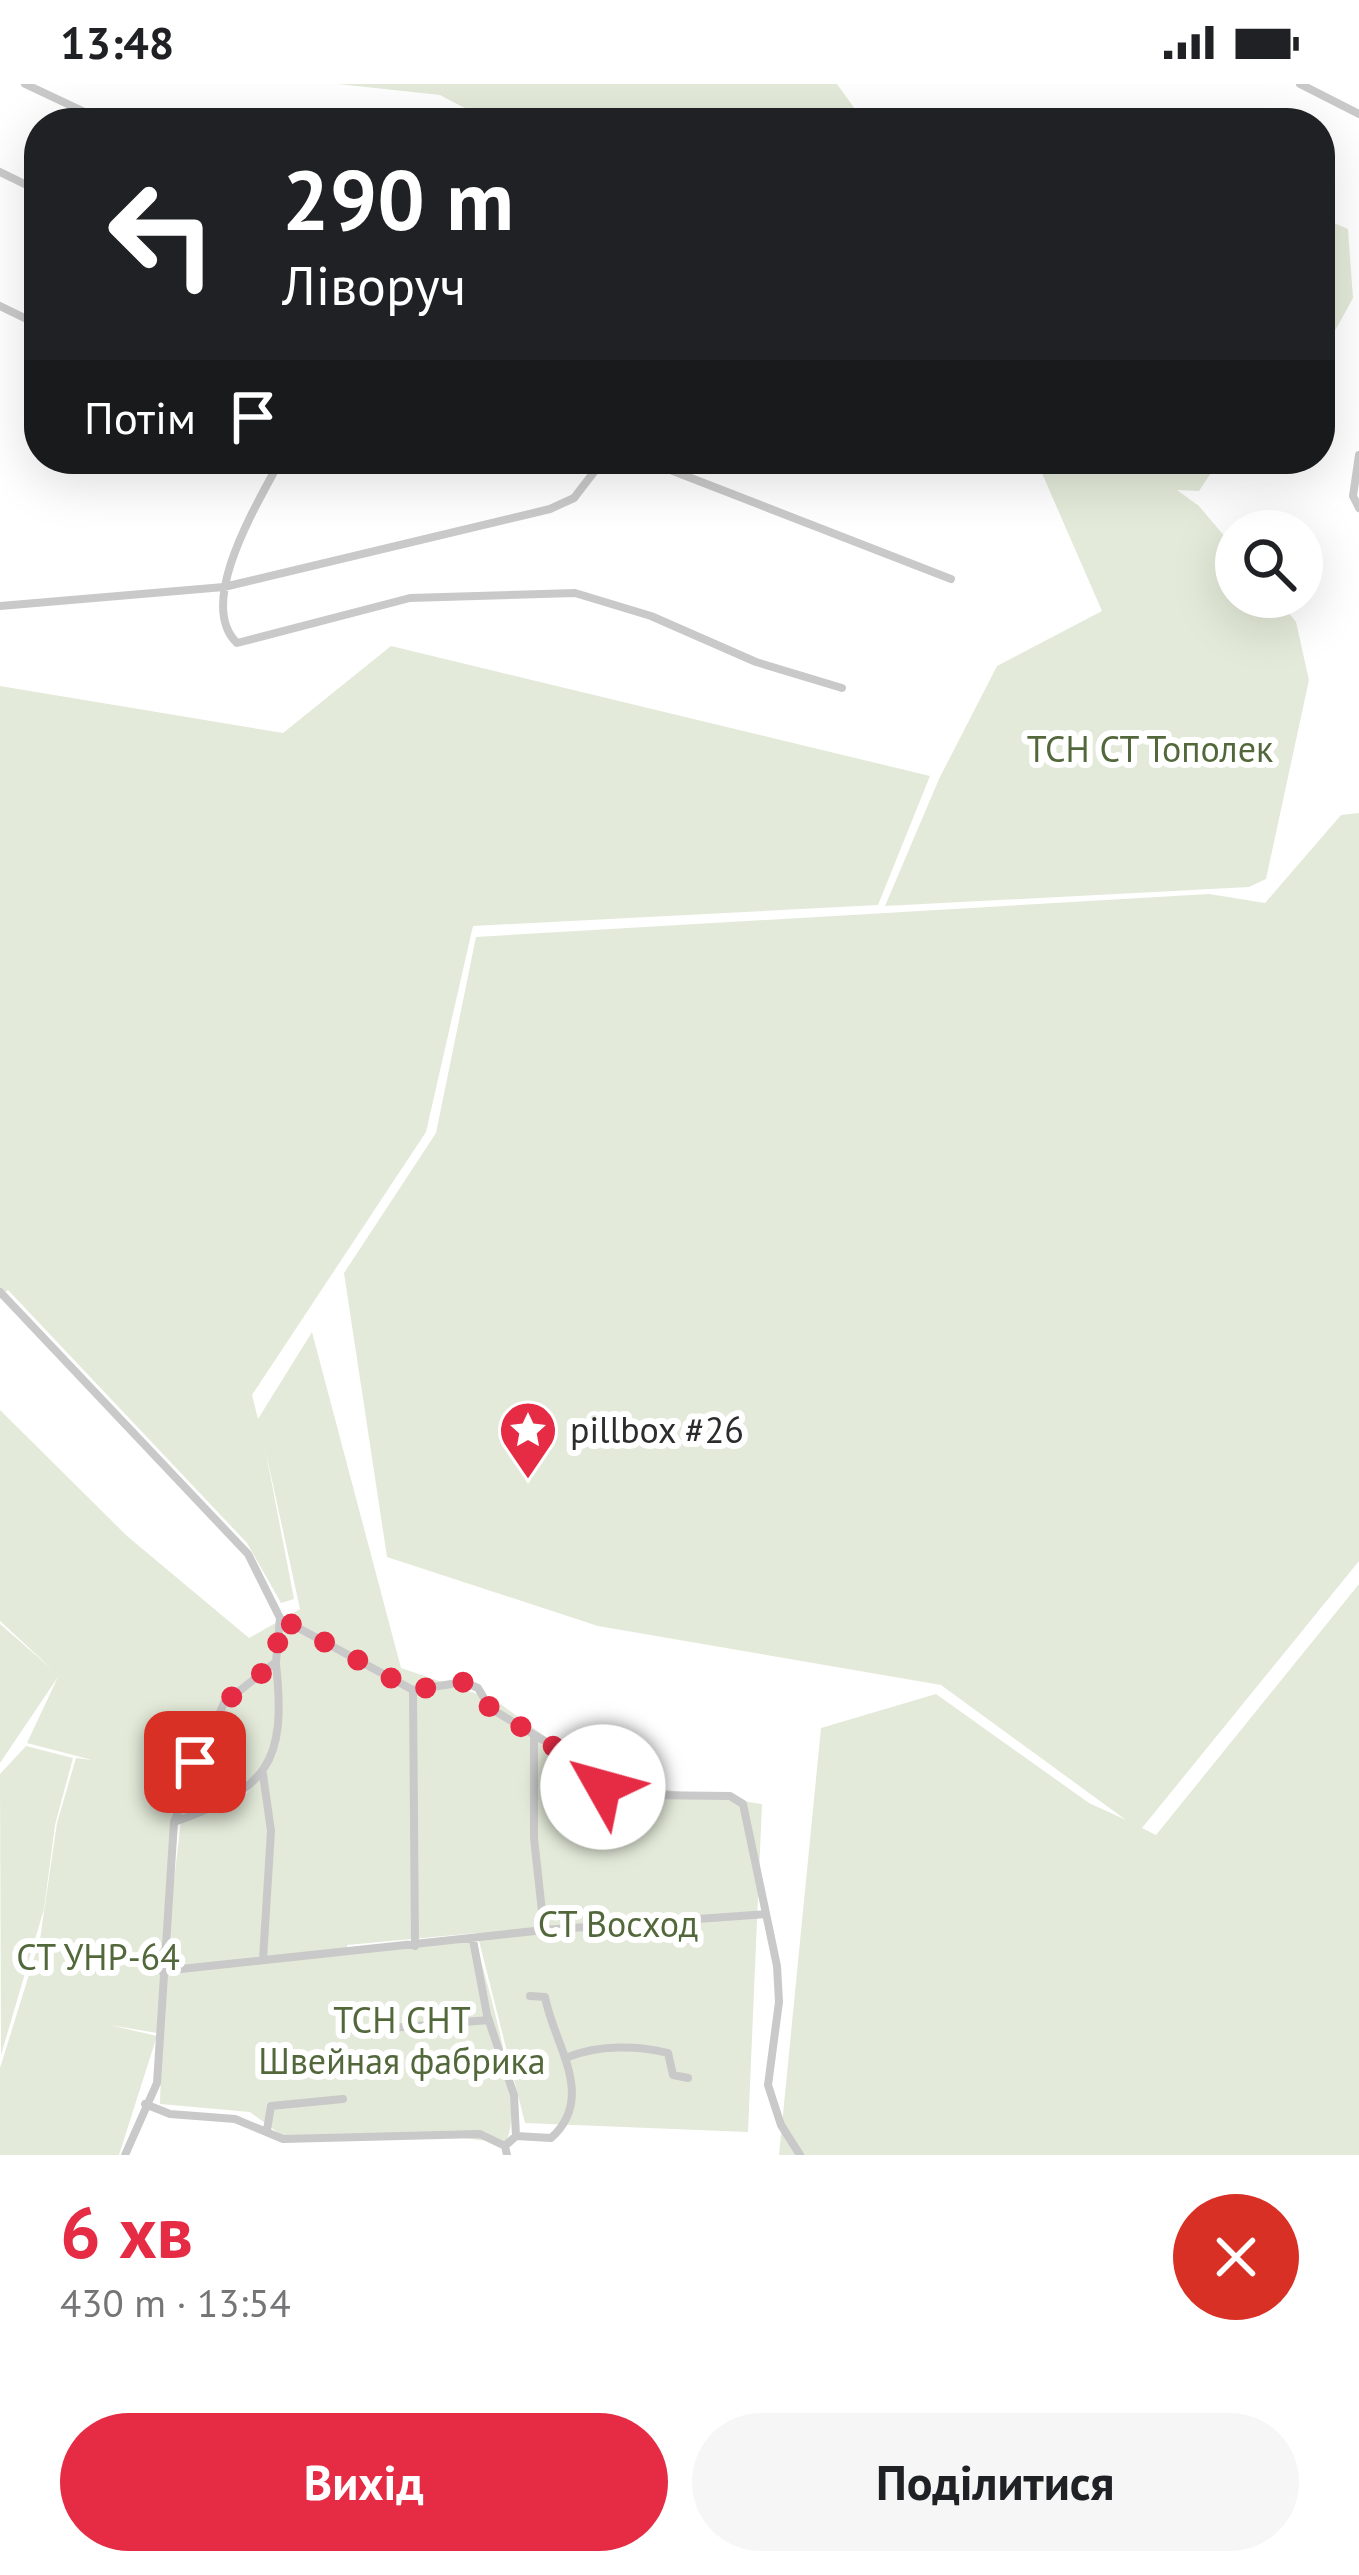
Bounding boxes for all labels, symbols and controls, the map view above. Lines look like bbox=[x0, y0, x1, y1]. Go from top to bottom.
text: 13:48 bbox=[60, 13, 174, 71]
text: 290 m bbox=[282, 144, 514, 253]
icon: left bbox=[84, 156, 240, 312]
text: Ліворуч bbox=[282, 250, 466, 320]
icon: arrive bbox=[220, 384, 286, 450]
text: Потім bbox=[84, 388, 196, 446]
map controls bbox=[1215, 510, 1323, 618]
button: search bbox=[1215, 510, 1323, 618]
park label: ТСН СТ Тополек bbox=[1027, 725, 1273, 772]
place icon: pillbox #26 bbox=[497, 1399, 559, 1481]
place label: pillbox #26 bbox=[570, 1406, 744, 1453]
pin bbox=[144, 1711, 246, 1813]
position arrow bbox=[540, 1724, 666, 1850]
icon: arrive bbox=[162, 1729, 228, 1795]
park label: СТ Восход bbox=[538, 1900, 698, 1947]
park label: СТ УНР-64 bbox=[16, 1933, 180, 1980]
park label: ТСН СНТ Швейная фабрика bbox=[258, 1996, 546, 2084]
text: 6 хв bbox=[60, 2185, 193, 2278]
button: close bbox=[1173, 2194, 1299, 2320]
text: 430 m · 13:54 bbox=[60, 2277, 291, 2328]
button: Вихід bbox=[60, 2413, 668, 2551]
button: Поділитися bbox=[692, 2413, 1299, 2551]

